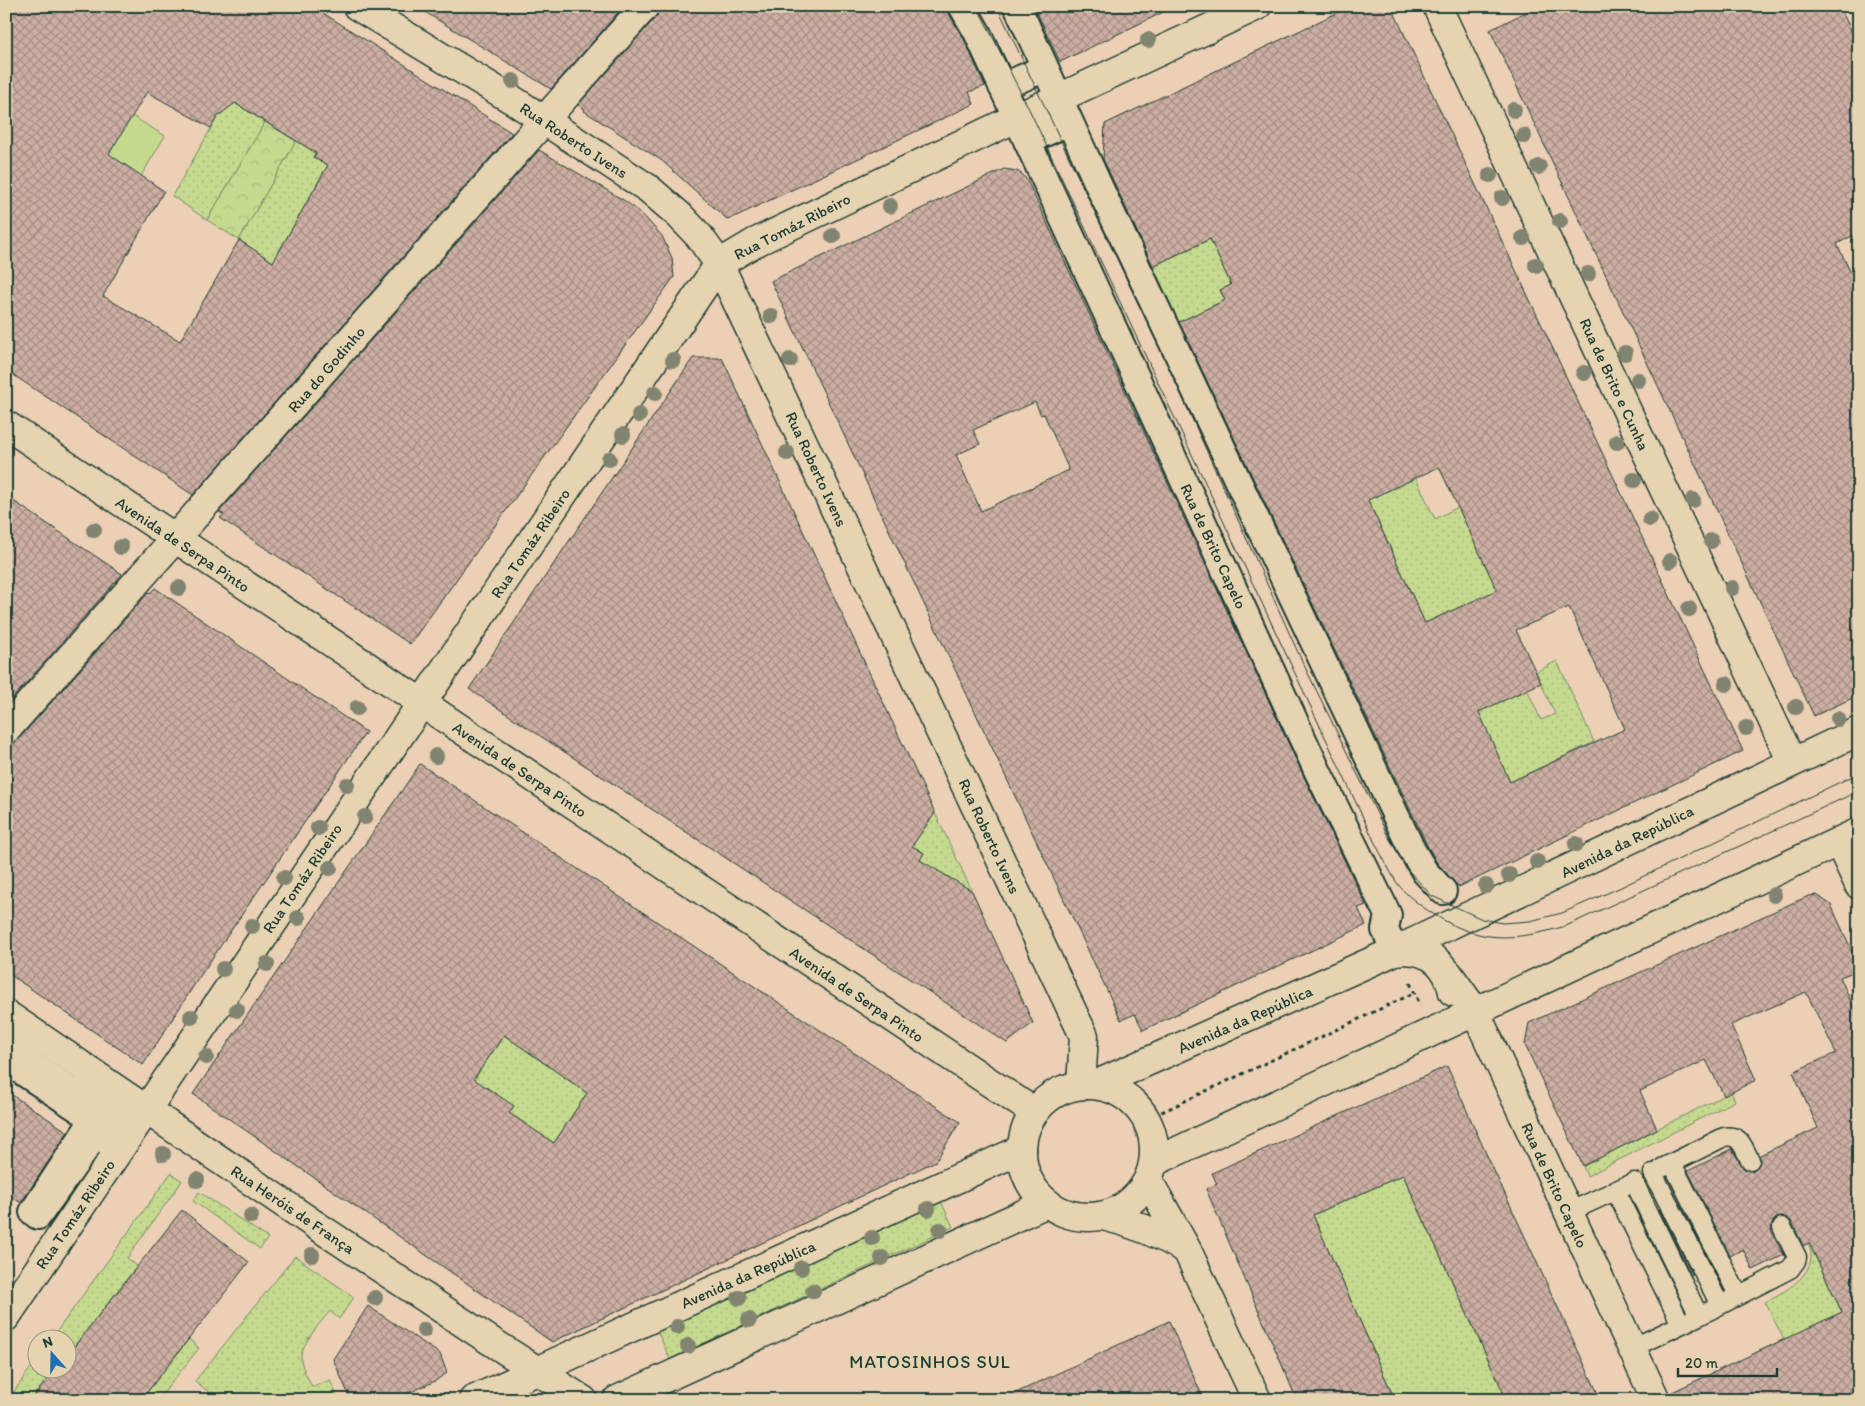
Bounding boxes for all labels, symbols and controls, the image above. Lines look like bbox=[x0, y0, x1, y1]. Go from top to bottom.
street label: Rua Roberto Ivens bbox=[516, 99, 631, 182]
street label: Rua Tomáz Ribeiro bbox=[731, 189, 854, 264]
street label: Rua de Brito e Cunha bbox=[1576, 315, 1654, 453]
street label: Rua do Godinho bbox=[284, 322, 369, 416]
street label: Rua Roberto Ivens bbox=[782, 409, 851, 530]
street label: Rua de Brito Capelo bbox=[1176, 481, 1251, 612]
street label: Rua Tomáz Ribeiro bbox=[487, 485, 574, 602]
street label: Avenida de Serpa Pinto bbox=[112, 492, 253, 596]
street label: Avenida de Serpa Pinto bbox=[449, 717, 590, 821]
street label: Rua Roberto Ivens bbox=[955, 776, 1024, 897]
street label: Avenida da República bbox=[1558, 801, 1697, 882]
street label: Rua Tomáz Ribeiro bbox=[259, 820, 346, 937]
street label: Avenida de Serpa Pinto bbox=[786, 942, 927, 1046]
street label: Avenida da República bbox=[1175, 981, 1316, 1058]
street label: Rua de Brito Capelo bbox=[1517, 1120, 1592, 1251]
street label: Rua Tomáz Ribeiro bbox=[32, 1156, 119, 1273]
street label: Rua Heróis de França bbox=[227, 1161, 359, 1258]
street label: Avenida da República bbox=[678, 1236, 819, 1313]
north arrow bbox=[28, 1328, 78, 1378]
text: N bbox=[40, 1333, 55, 1352]
scale bar bbox=[1678, 1346, 1776, 1378]
district label: MATOSINHOS SUL bbox=[849, 1351, 1011, 1373]
text: 20 m bbox=[1685, 1354, 1719, 1372]

